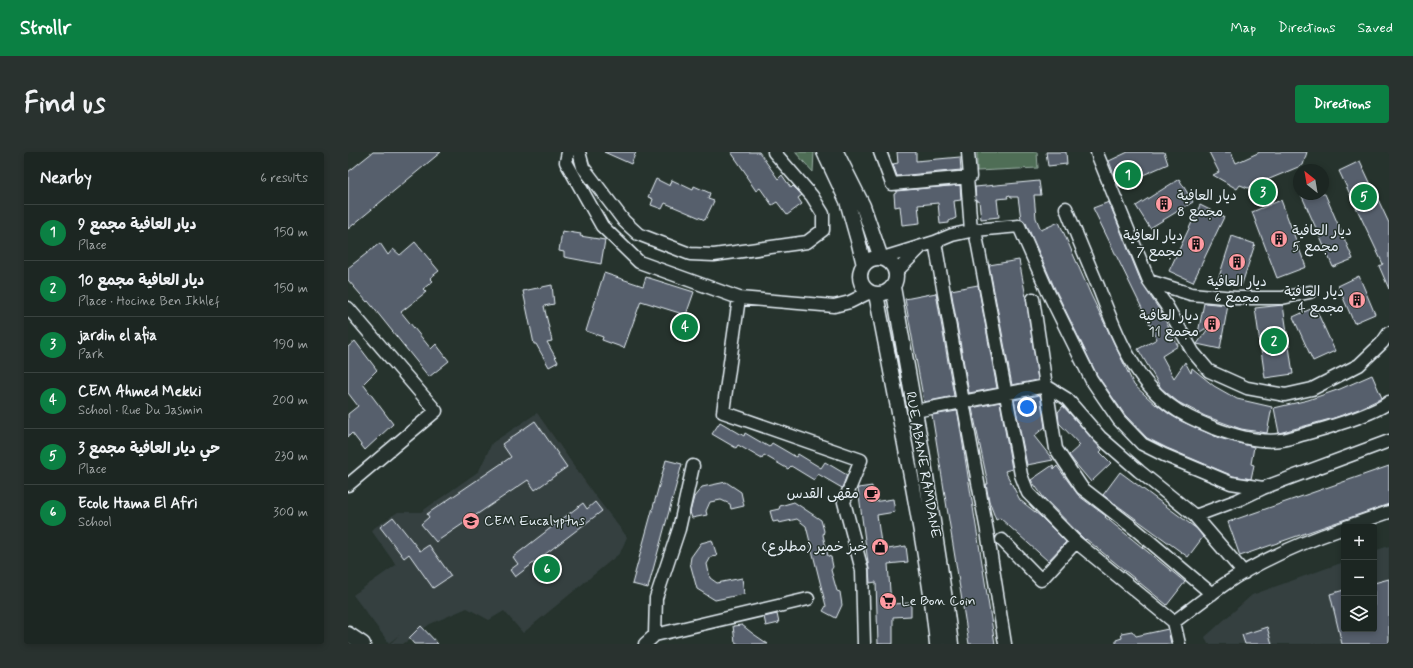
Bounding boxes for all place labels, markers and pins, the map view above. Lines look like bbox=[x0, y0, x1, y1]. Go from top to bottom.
pin: 1 bbox=[1115, 160, 1141, 190]
pin: 3 bbox=[1250, 177, 1276, 207]
pin: 5 bbox=[1351, 182, 1377, 212]
place label: ديار العافية مجمع 8 bbox=[1177, 187, 1237, 222]
building icon: ديار العافية مجمع 8 bbox=[1154, 194, 1174, 214]
place label: ديار العافية مجمع 5 bbox=[1292, 222, 1352, 257]
place label: ديار العافية مجمع 7 bbox=[1123, 227, 1183, 262]
building icon: ديار العافية مجمع 5 bbox=[1269, 229, 1289, 249]
building icon: ديار العافية مجمع 7 bbox=[1186, 234, 1206, 254]
building icon: ديار العافية مجمع 6 bbox=[1227, 252, 1247, 272]
place label: ديار العافية مجمع 6 bbox=[1207, 273, 1267, 308]
place label: ديار العافية مجمع 4 bbox=[1284, 283, 1344, 318]
building icon: ديار العافية مجمع 4 bbox=[1347, 290, 1367, 310]
place label: ديار العافية مجمع 11 bbox=[1139, 307, 1199, 342]
pin: 4 bbox=[672, 312, 698, 342]
building icon: ديار العافية مجمع 11 bbox=[1202, 314, 1222, 334]
pin: 2 bbox=[1261, 326, 1287, 356]
cafe icon: مقهى القدس bbox=[862, 484, 882, 504]
place label: مقهى القدس bbox=[787, 485, 859, 503]
school or university icon: CEM Eucalyptus bbox=[461, 511, 481, 531]
place label: CEM Eucalyptus bbox=[484, 512, 585, 530]
shop icon: خبز خمير (مطلوع) bbox=[870, 537, 890, 557]
place label: خبز خمير (مطلوع) bbox=[761, 538, 867, 557]
pin: 6 bbox=[534, 554, 560, 584]
supermarket icon: Le Bon Coin bbox=[878, 591, 898, 611]
place label: Le Bon Coin bbox=[901, 592, 976, 610]

